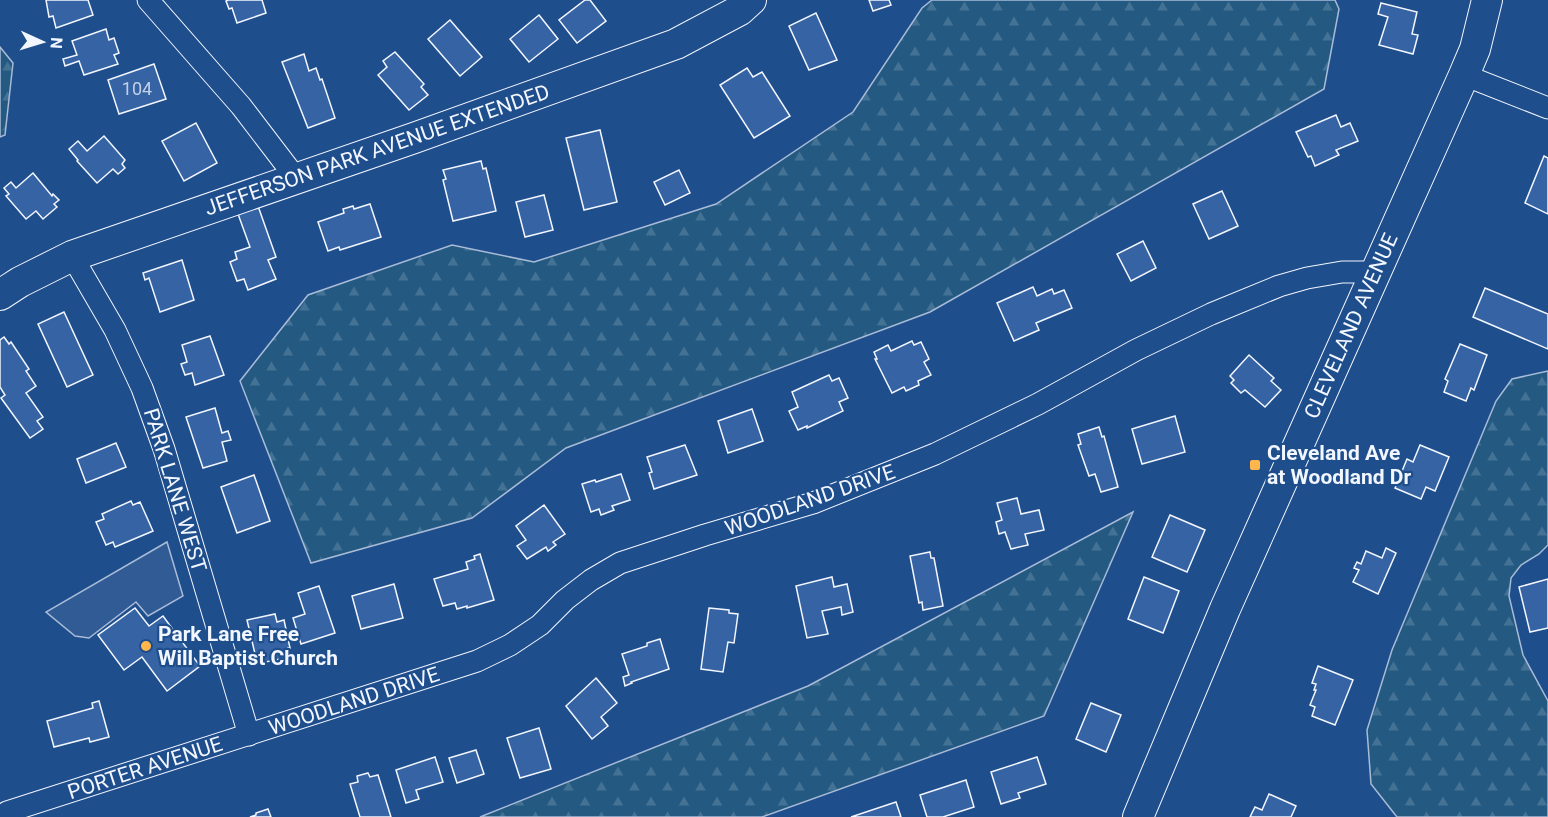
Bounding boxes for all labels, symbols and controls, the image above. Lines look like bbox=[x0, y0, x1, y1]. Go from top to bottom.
north arrow bbox=[12, 12, 72, 72]
text: N bbox=[47, 37, 66, 49]
house number: 104 bbox=[122, 78, 152, 99]
street label: JEFFERSON PARK AVENUE EXTENDED bbox=[201, 79, 553, 221]
street label: CLEVELAND AVENUE bbox=[1299, 230, 1403, 422]
street label: PARK LANE WEST bbox=[139, 405, 211, 575]
place label: Cleveland Ave at Woodland Dr bbox=[1267, 441, 1411, 489]
marker: Cleveland Ave at Woodland Dr bbox=[1248, 458, 1262, 472]
street label: WOODLAND DRIVE bbox=[722, 460, 898, 540]
place label: Park Lane Free Will Baptist Church bbox=[158, 622, 338, 670]
marker: Park Lane Free Will Baptist Church bbox=[139, 639, 153, 653]
street label: WOODLAND DRIVE bbox=[266, 662, 443, 740]
street label: PORTER AVENUE bbox=[65, 732, 225, 804]

